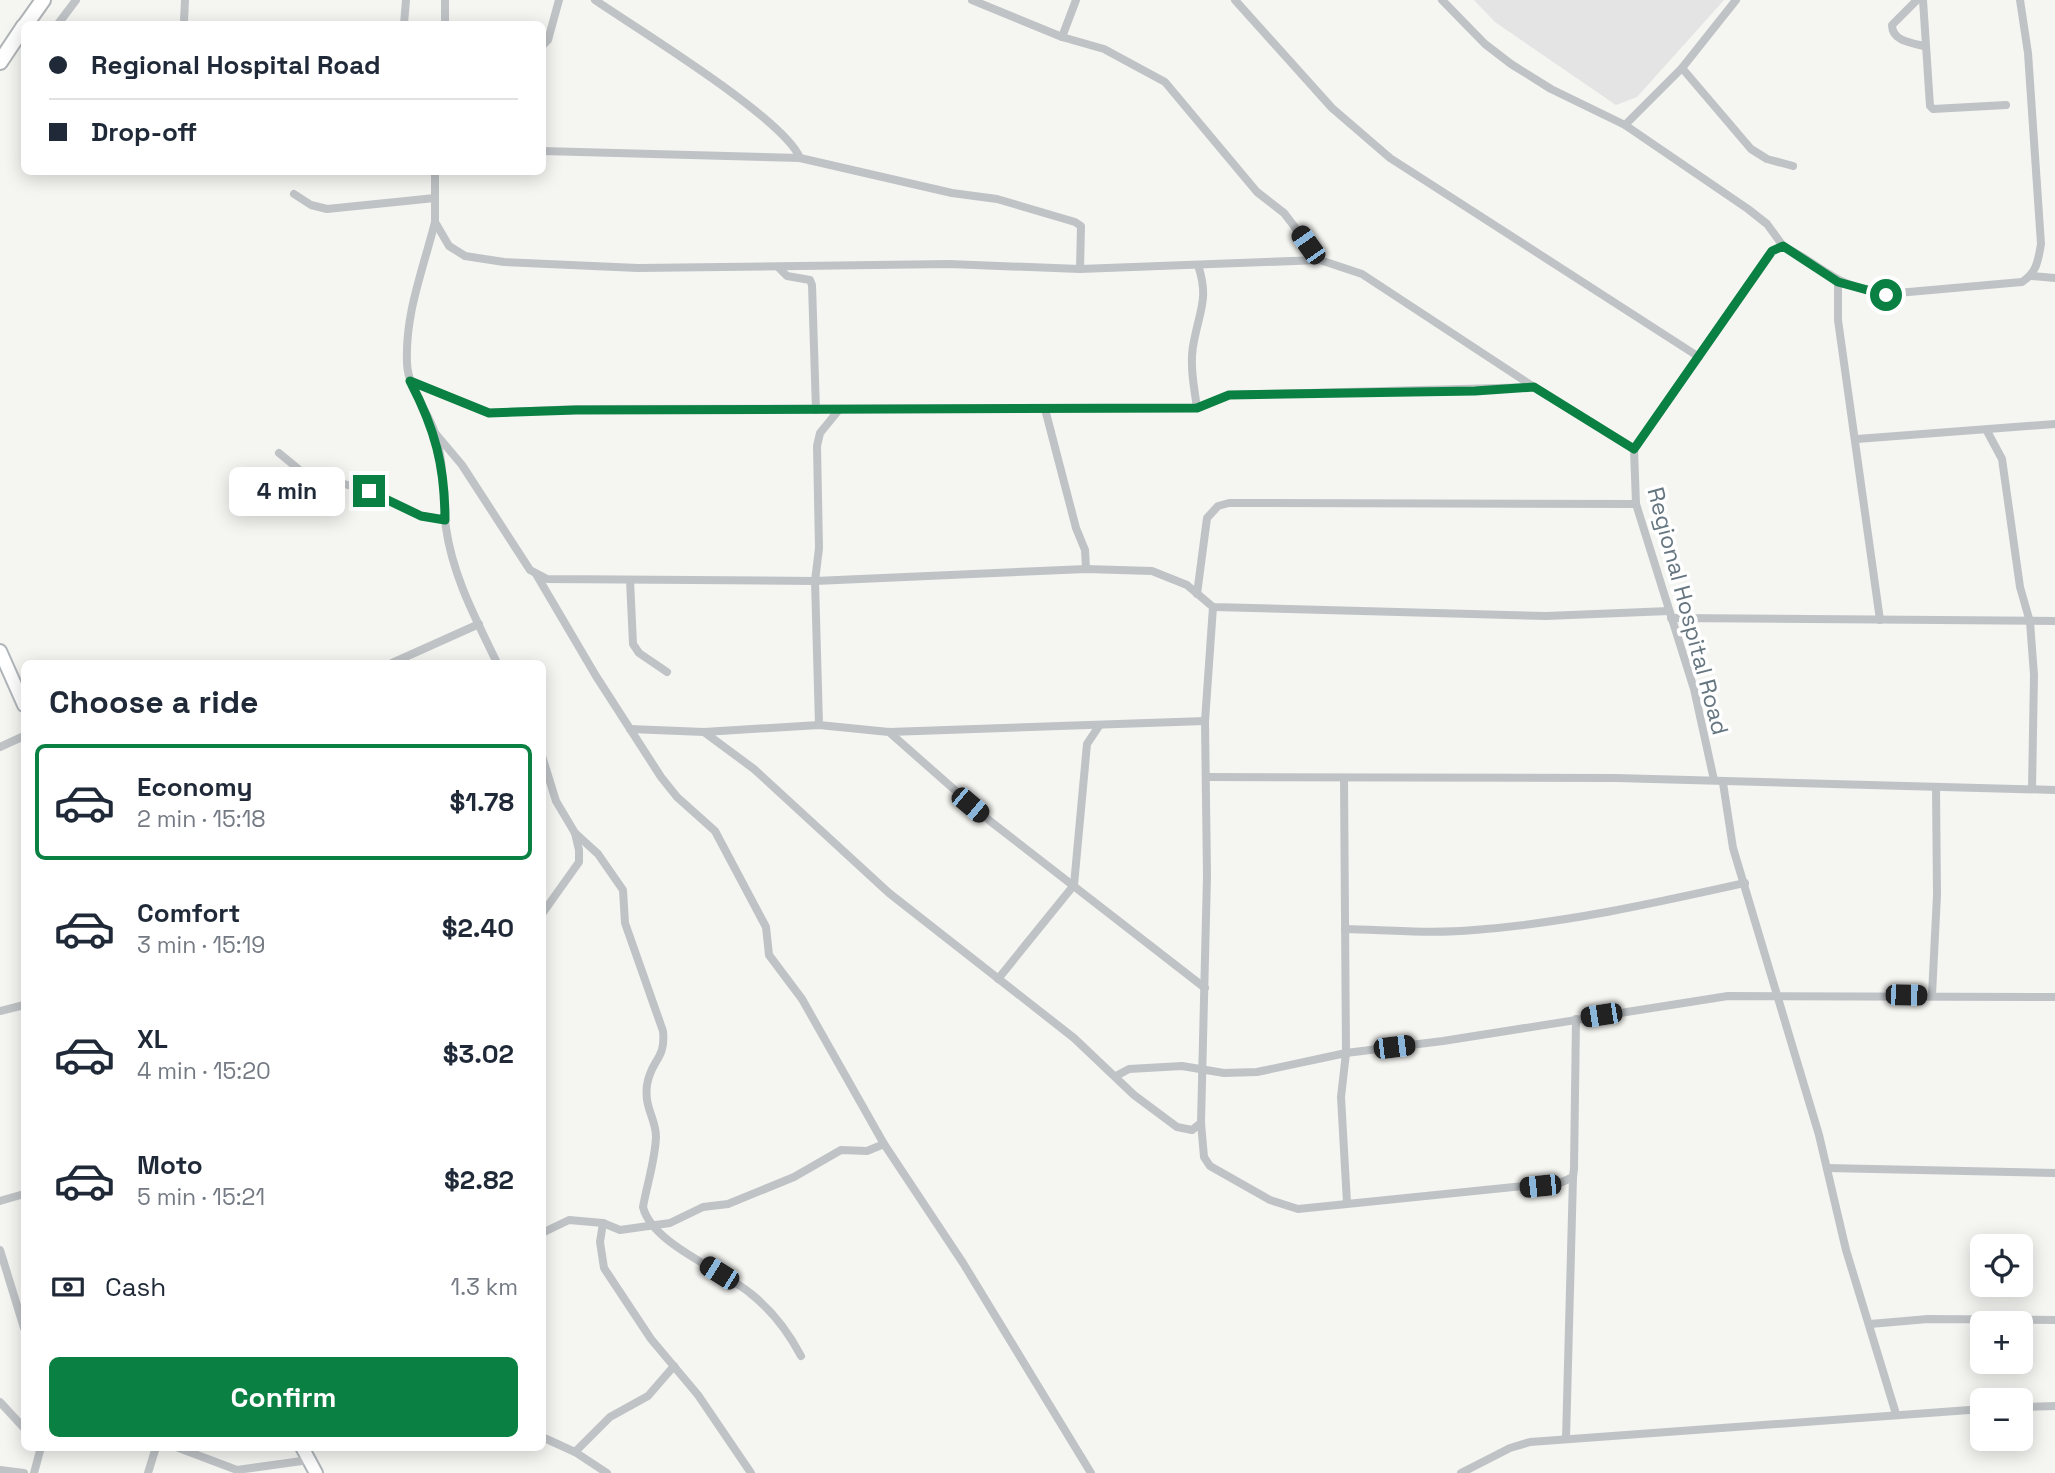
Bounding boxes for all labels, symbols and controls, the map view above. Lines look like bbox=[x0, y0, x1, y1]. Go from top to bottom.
text: Regional Hospital Road bbox=[91, 48, 381, 82]
text: Drop-off bbox=[91, 115, 197, 149]
car bbox=[1288, 222, 1329, 268]
route start bbox=[1870, 279, 1902, 311]
callout: 4 min bbox=[229, 466, 344, 516]
route end bbox=[353, 475, 385, 507]
text: 4 min bbox=[257, 476, 317, 506]
street label: Regional Hospital Road bbox=[1640, 484, 1736, 738]
text: Choose a ride bbox=[49, 682, 259, 722]
text: Economy bbox=[137, 770, 253, 804]
icon: car bbox=[53, 771, 116, 834]
car bbox=[948, 783, 993, 827]
text: $1.78 bbox=[450, 785, 514, 819]
text: 2 min · 15:18 bbox=[137, 804, 266, 834]
text: Comfort bbox=[137, 896, 240, 930]
icon: car bbox=[53, 897, 116, 960]
text: $2.40 bbox=[442, 911, 514, 945]
text: 3 min · 15:19 bbox=[137, 930, 265, 960]
car bbox=[1885, 984, 1928, 1006]
car bbox=[1579, 1001, 1624, 1029]
text: XL bbox=[137, 1022, 168, 1056]
icon: car bbox=[53, 1023, 116, 1086]
car bbox=[1372, 1034, 1417, 1060]
text: $3.02 bbox=[443, 1037, 514, 1071]
text: 4 min · 15:20 bbox=[137, 1056, 271, 1086]
text: Moto bbox=[137, 1148, 203, 1182]
icon: car bbox=[53, 1149, 116, 1212]
text: $2.82 bbox=[444, 1163, 514, 1197]
car bbox=[1519, 1173, 1562, 1199]
text: 5 min · 15:21 bbox=[137, 1182, 265, 1212]
map controls bbox=[1970, 1234, 2033, 1451]
button: locate bbox=[1970, 1234, 2033, 1297]
car bbox=[696, 1253, 743, 1293]
icon: cash bbox=[49, 1268, 87, 1306]
text: Cash bbox=[105, 1270, 166, 1304]
text: 1.3 km bbox=[451, 1272, 518, 1302]
button: + bbox=[1970, 1311, 2033, 1374]
button: Confirm bbox=[49, 1357, 518, 1437]
button: − bbox=[1970, 1388, 2033, 1451]

